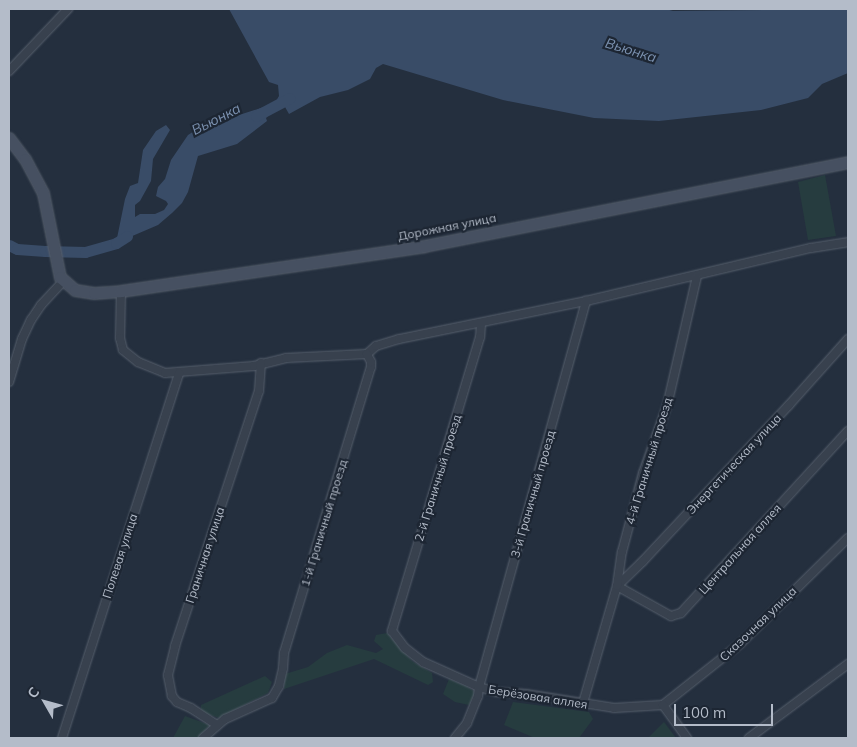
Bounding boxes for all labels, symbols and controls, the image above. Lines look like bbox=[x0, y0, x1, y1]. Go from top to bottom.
water label: Вьюнка bbox=[603, 34, 659, 66]
water label: Вьюнка bbox=[189, 100, 243, 138]
street label: Дорожная улица bbox=[397, 210, 497, 244]
street label: 4-й Граничный проезд bbox=[623, 396, 675, 526]
street label: Энергетическая улица bbox=[684, 411, 784, 517]
street label: 2-й Граничный проезд bbox=[412, 413, 464, 543]
street label: 3-й Граничный проезд bbox=[508, 429, 558, 559]
street label: 1-й Граничный проезд bbox=[298, 458, 350, 588]
street label: Центральная аллея bbox=[696, 501, 784, 597]
street label: Граничная улица bbox=[183, 505, 227, 605]
street label: Полевая улица bbox=[99, 512, 141, 600]
street label: Сказочная улица bbox=[717, 584, 799, 664]
north arrow bbox=[20, 677, 70, 727]
street label: Берёзовая аллея bbox=[487, 682, 589, 712]
text: С bbox=[23, 683, 43, 702]
scale bar bbox=[677, 694, 776, 726]
text: 100 m bbox=[682, 703, 726, 722]

